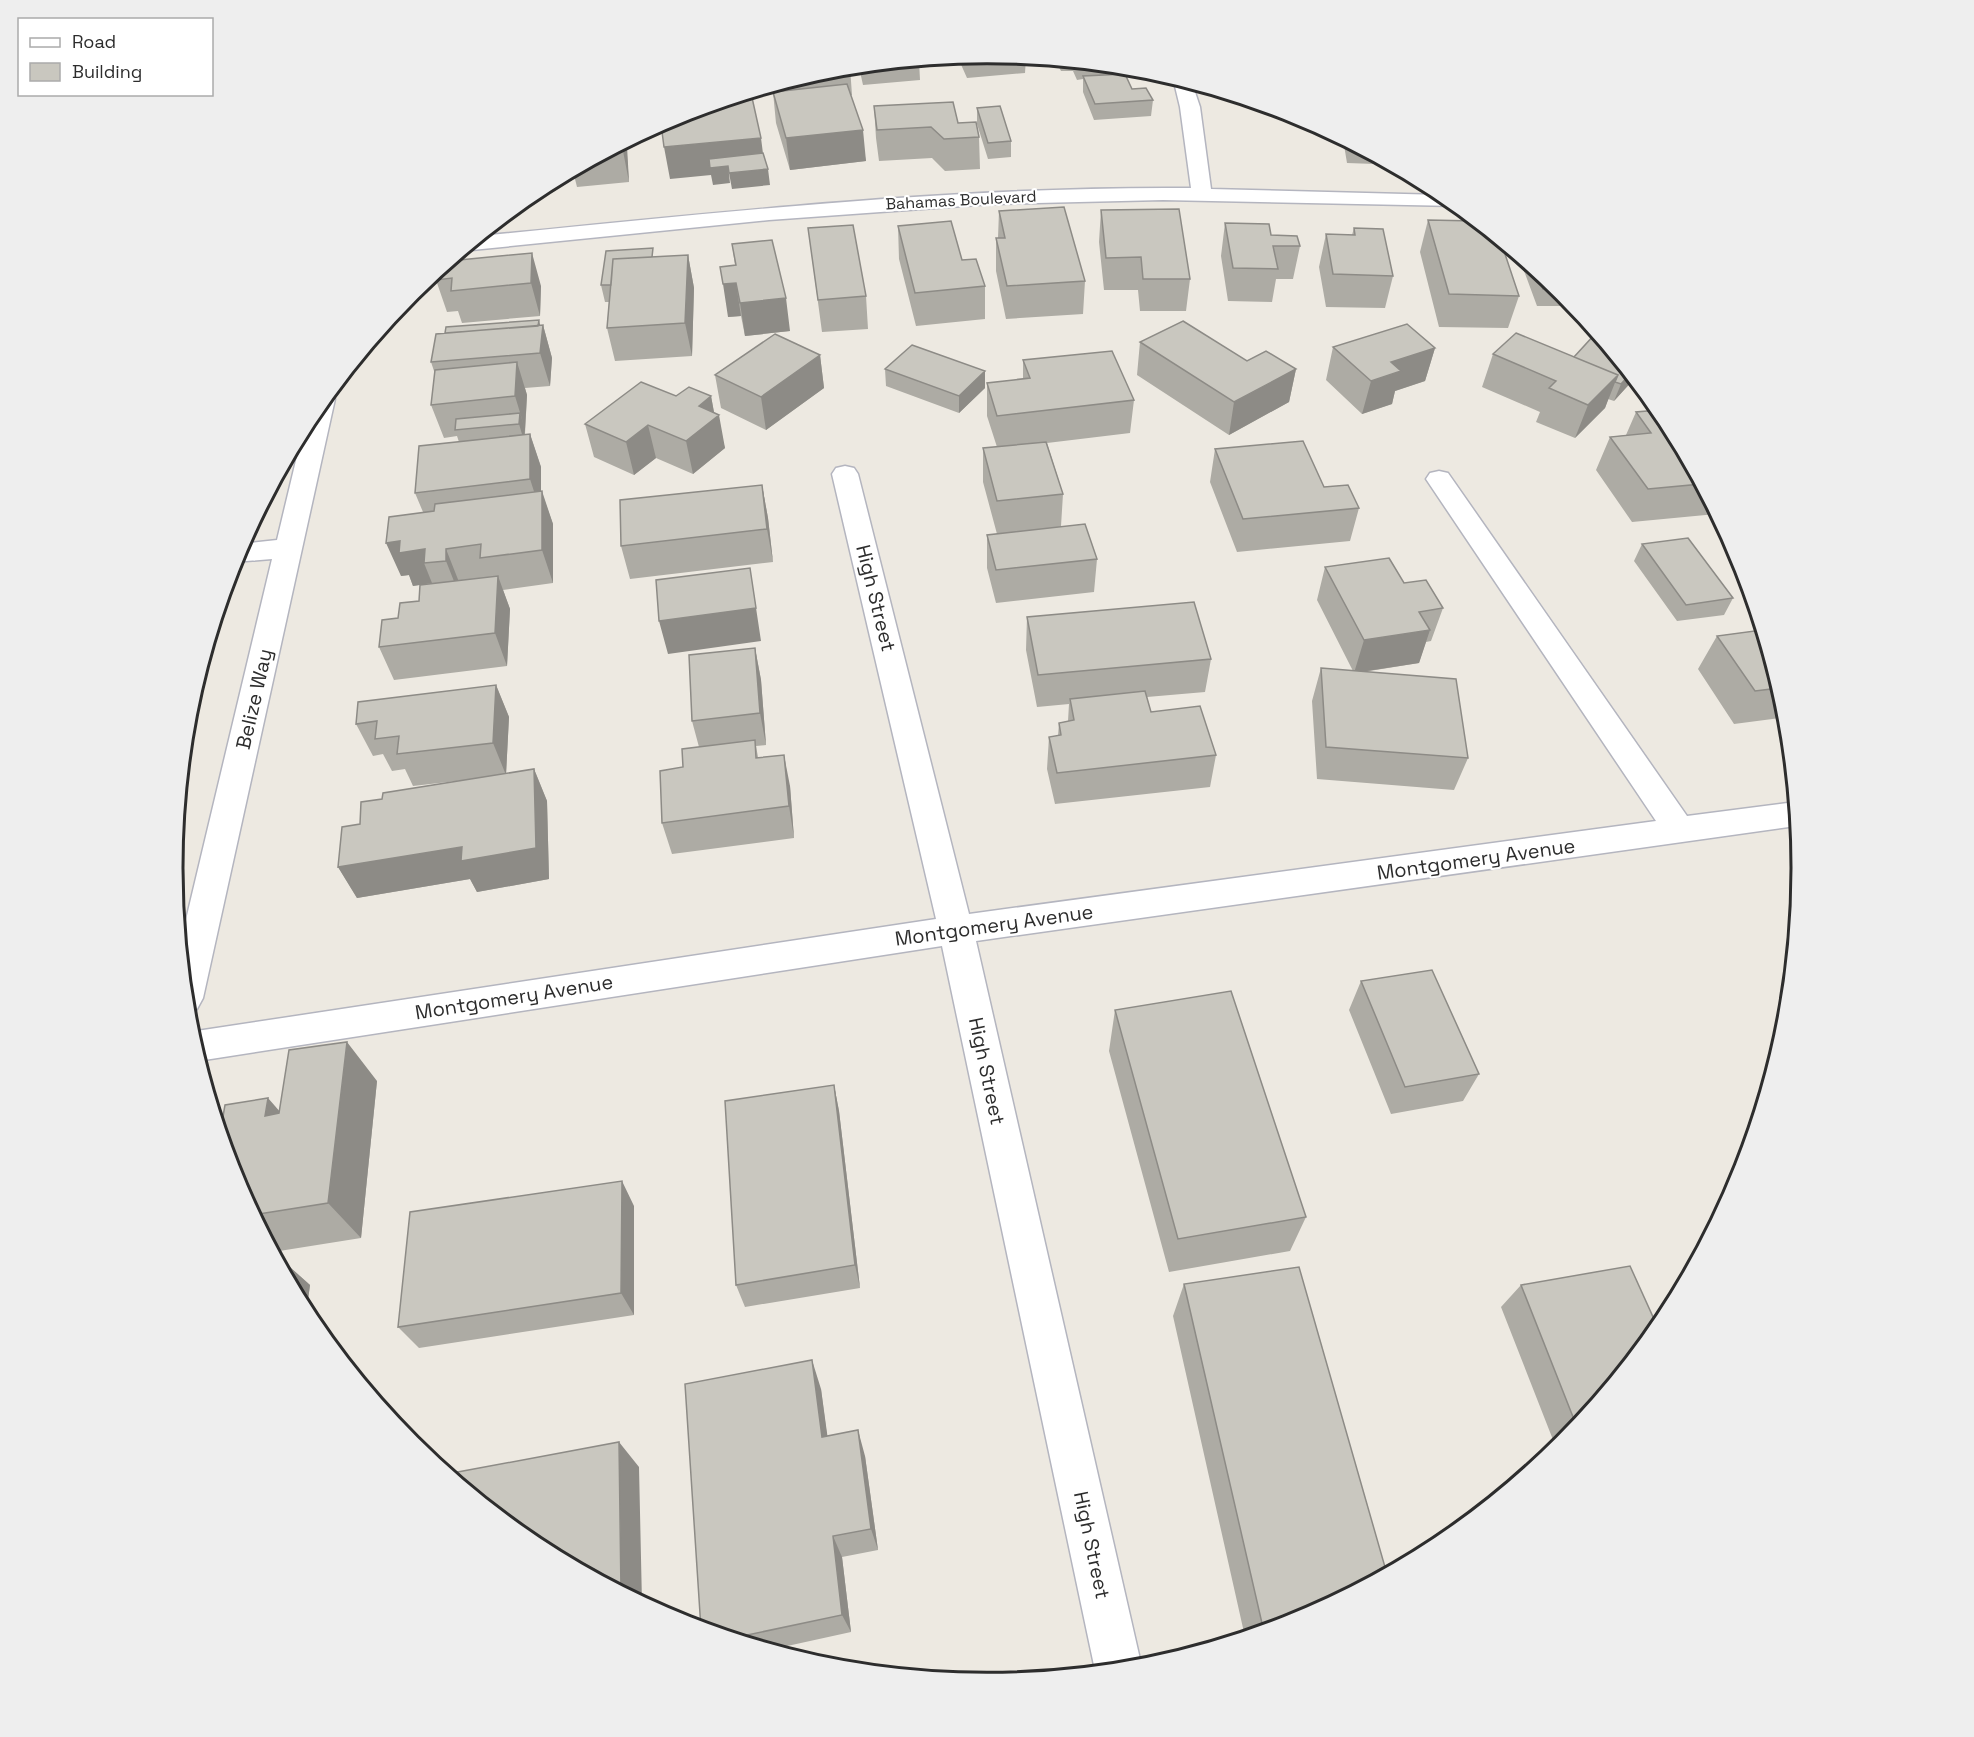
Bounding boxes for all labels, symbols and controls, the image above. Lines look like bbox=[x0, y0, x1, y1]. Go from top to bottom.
legend bbox=[18, 18, 213, 96]
text: Road bbox=[72, 30, 116, 53]
text: Building bbox=[72, 60, 142, 83]
street label: Bahamas Boulevard bbox=[885, 186, 1037, 214]
street label: High Street bbox=[850, 542, 902, 654]
street label: Belize Way bbox=[230, 646, 278, 752]
street label: Montgomery Avenue bbox=[1375, 832, 1577, 886]
street label: Montgomery Avenue bbox=[893, 898, 1095, 952]
street label: Montgomery Avenue bbox=[413, 969, 615, 1025]
street label: High Street bbox=[963, 1015, 1011, 1127]
street label: High Street bbox=[1068, 1489, 1116, 1601]

